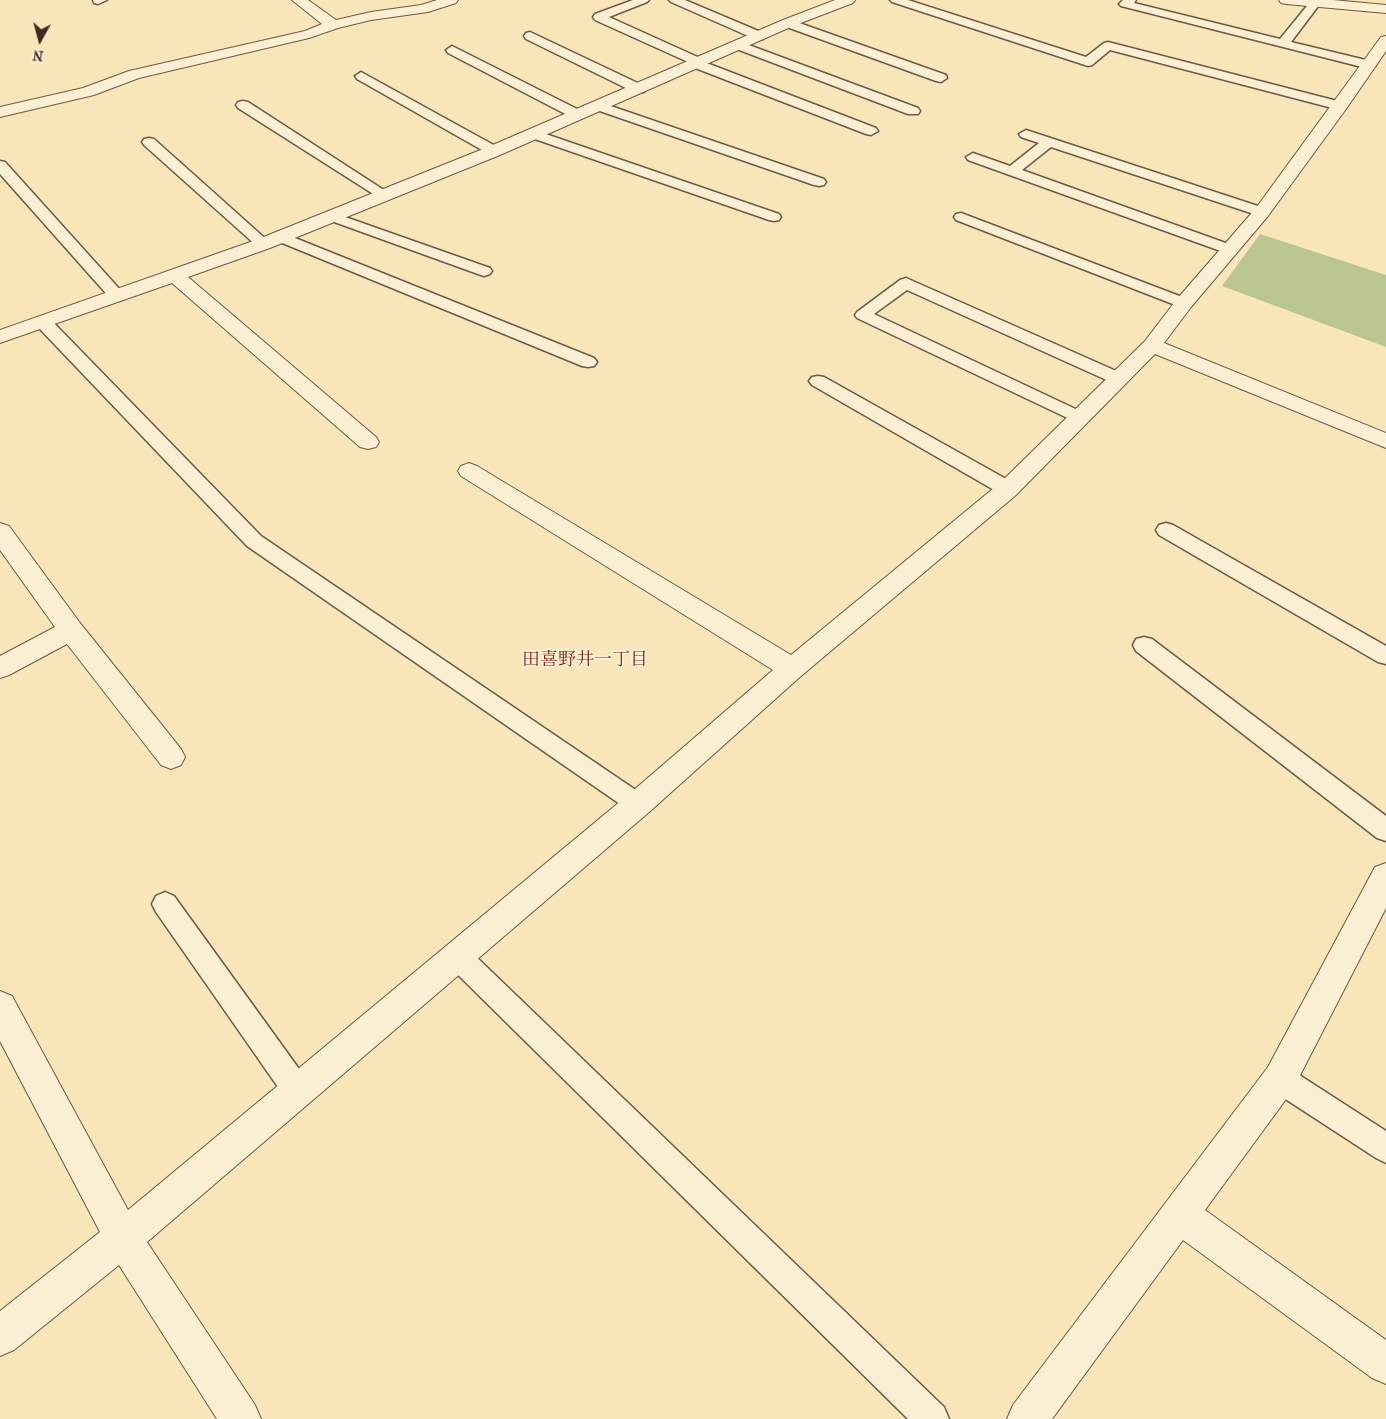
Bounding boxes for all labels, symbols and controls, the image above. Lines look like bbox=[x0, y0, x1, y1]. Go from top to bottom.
north arrow bbox=[15, 15, 65, 65]
text: N bbox=[32, 46, 44, 64]
district label: 田喜野井一丁目 bbox=[522, 650, 648, 672]

